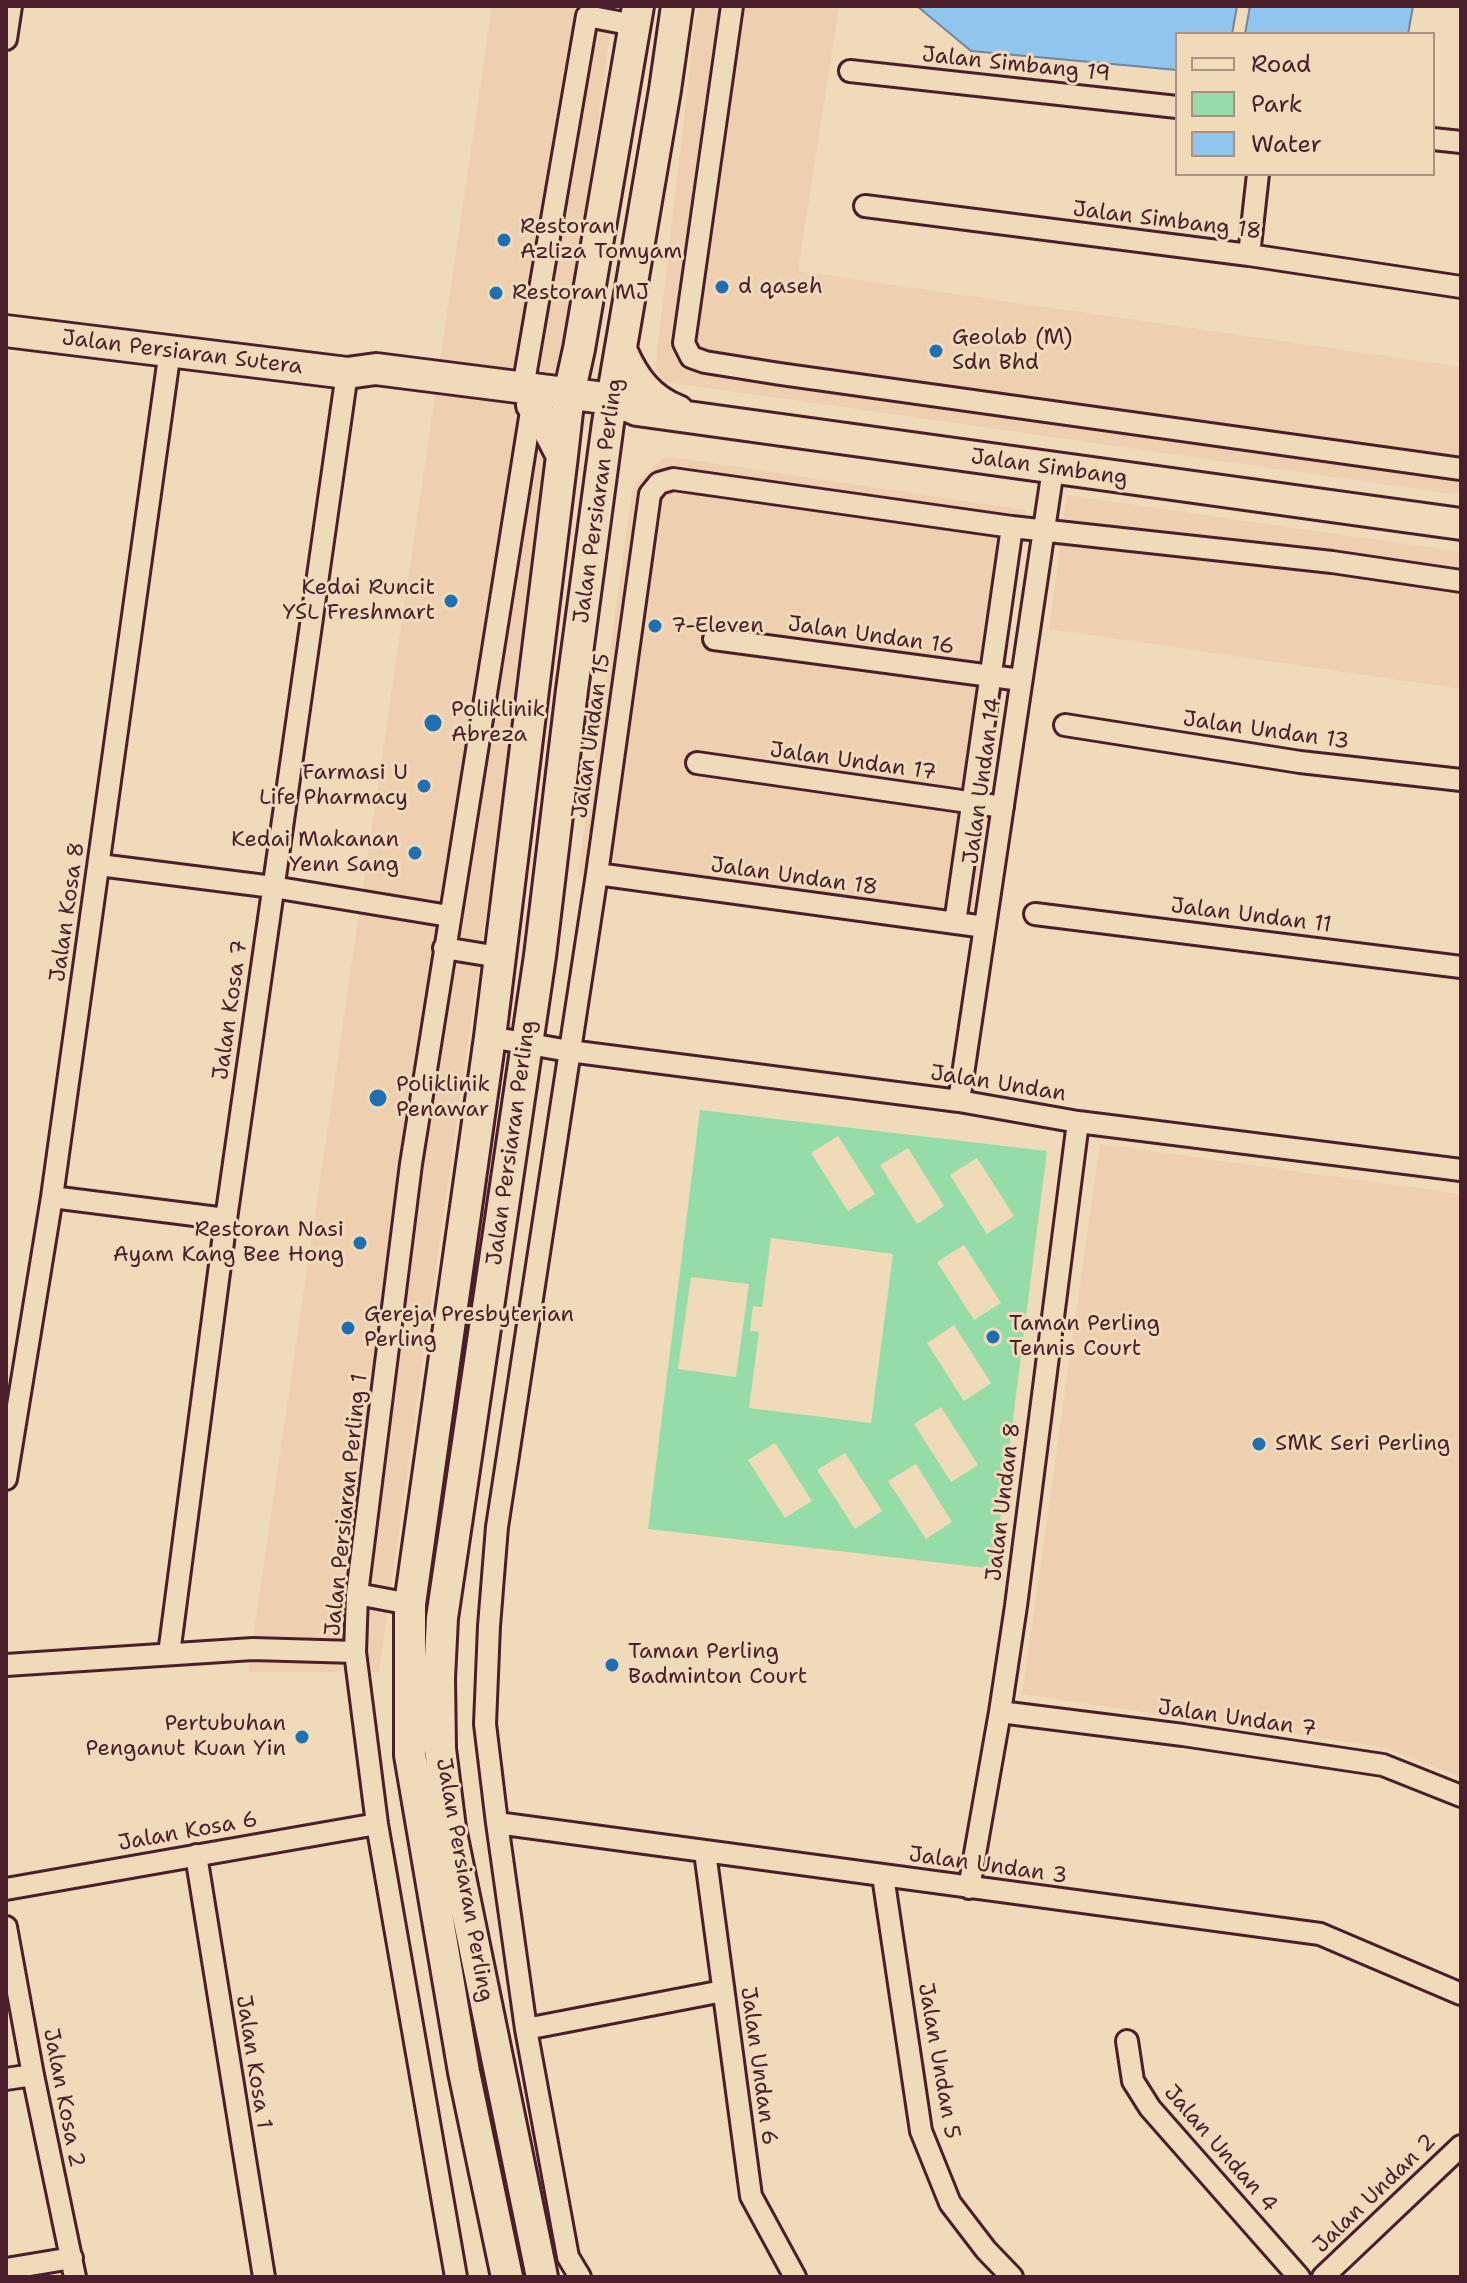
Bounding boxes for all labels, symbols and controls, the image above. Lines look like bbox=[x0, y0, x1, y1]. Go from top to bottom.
legend bbox=[1175, 32, 1435, 176]
street label: Jalan Simbang 19 bbox=[920, 42, 1112, 88]
text: Road bbox=[1251, 48, 1311, 80]
text: Park bbox=[1251, 88, 1303, 120]
text: Water bbox=[1251, 128, 1322, 160]
street label: Jalan Simbang 18 bbox=[1071, 196, 1263, 246]
place label: Restoran Azliza Tomyam bbox=[520, 214, 682, 266]
marker: Restoran Azliza Tomyam bbox=[495, 231, 513, 249]
place label: d qaseh bbox=[738, 274, 823, 300]
marker: d qaseh bbox=[713, 278, 731, 296]
place label: Restoran MJ bbox=[512, 280, 649, 306]
marker: Restoran MJ bbox=[487, 284, 505, 302]
street label: Jalan Persiaran Sutera bbox=[60, 325, 304, 381]
place label: Geolab (M) Sdn Bhd bbox=[952, 325, 1073, 376]
marker: Geolab (M) Sdn Bhd bbox=[927, 342, 945, 360]
street label: Jalan Persiaran Perling bbox=[569, 377, 629, 625]
street label: Jalan Simbang bbox=[969, 444, 1129, 492]
place label: Kedai Runcit YSL Freshmart bbox=[282, 575, 435, 626]
marker: Kedai Runcit YSL Freshmart bbox=[442, 592, 460, 610]
street label: Jalan Undan 16 bbox=[786, 611, 956, 661]
place label: 7-Eleven bbox=[671, 613, 764, 639]
marker: 7-Eleven bbox=[646, 617, 664, 635]
street label: Jalan Undan 15 bbox=[567, 652, 617, 820]
street label: Jalan Undan 14 bbox=[958, 696, 1008, 866]
place label: Poliklinik Abreza bbox=[451, 697, 545, 748]
street label: Jalan Undan 13 bbox=[1181, 706, 1351, 756]
marker: Poliklinik Abreza bbox=[422, 712, 444, 734]
street label: Jalan Undan 17 bbox=[768, 737, 938, 787]
place label: Farmasi U Life Pharmacy bbox=[259, 760, 408, 812]
marker: Farmasi U Life Pharmacy bbox=[415, 777, 433, 795]
place label: Kedai Makanan Yenn Sang bbox=[231, 827, 399, 878]
street label: Jalan Kosa 8 bbox=[45, 840, 91, 984]
marker: Kedai Makanan Yenn Sang bbox=[406, 844, 424, 862]
street label: Jalan Undan 18 bbox=[709, 852, 879, 902]
street label: Jalan Undan 11 bbox=[1169, 893, 1333, 939]
street label: Jalan Kosa 7 bbox=[208, 938, 254, 1082]
street label: Jalan Persiaran Perling bbox=[482, 1019, 542, 1267]
street label: Jalan Undan bbox=[928, 1060, 1068, 1108]
place label: Poliklinik Penawar bbox=[396, 1072, 490, 1124]
marker: Poliklinik Penawar bbox=[367, 1087, 389, 1109]
place label: Restoran Nasi Ayam Kang Bee Hong bbox=[113, 1217, 344, 1268]
marker: Restoran Nasi Ayam Kang Bee Hong bbox=[351, 1234, 369, 1252]
place label: Gereja Presbyterian Perling bbox=[364, 1302, 574, 1354]
place label: Taman Perling Tennis Court bbox=[1009, 1311, 1160, 1362]
marker: Gereja Presbyterian Perling bbox=[339, 1319, 357, 1337]
marker: Taman Perling Tennis Court bbox=[984, 1328, 1002, 1346]
street label: Jalan Persiaran Perling 1 bbox=[320, 1372, 374, 1638]
street label: Jalan Undan 8 bbox=[981, 1421, 1027, 1583]
place label: SMK Seri Perling bbox=[1275, 1431, 1450, 1457]
marker: SMK Seri Perling bbox=[1250, 1435, 1268, 1453]
place label: Taman Perling Badminton Court bbox=[628, 1639, 807, 1690]
marker: Taman Perling Badminton Court bbox=[603, 1656, 621, 1674]
street label: Jalan Undan 7 bbox=[1156, 1695, 1318, 1743]
place label: Pertubuhan Penganut Kuan Yin bbox=[86, 1711, 286, 1762]
marker: Pertubuhan Penganut Kuan Yin bbox=[293, 1728, 311, 1746]
street label: Jalan Persiaran Perling bbox=[430, 1756, 498, 2004]
street label: Jalan Kosa 6 bbox=[116, 1807, 260, 1857]
street label: Jalan Undan 3 bbox=[907, 1842, 1069, 1890]
street label: Jalan Undan 5 bbox=[911, 1981, 965, 2141]
street label: Jalan Undan 6 bbox=[734, 1985, 782, 2147]
street label: Jalan Kosa 1 bbox=[229, 1993, 277, 2131]
street label: Jalan Kosa 2 bbox=[37, 2026, 89, 2170]
street label: Jalan Undan 4 bbox=[1158, 2080, 1282, 2218]
street label: Jalan Undan 2 bbox=[1308, 2129, 1442, 2259]

